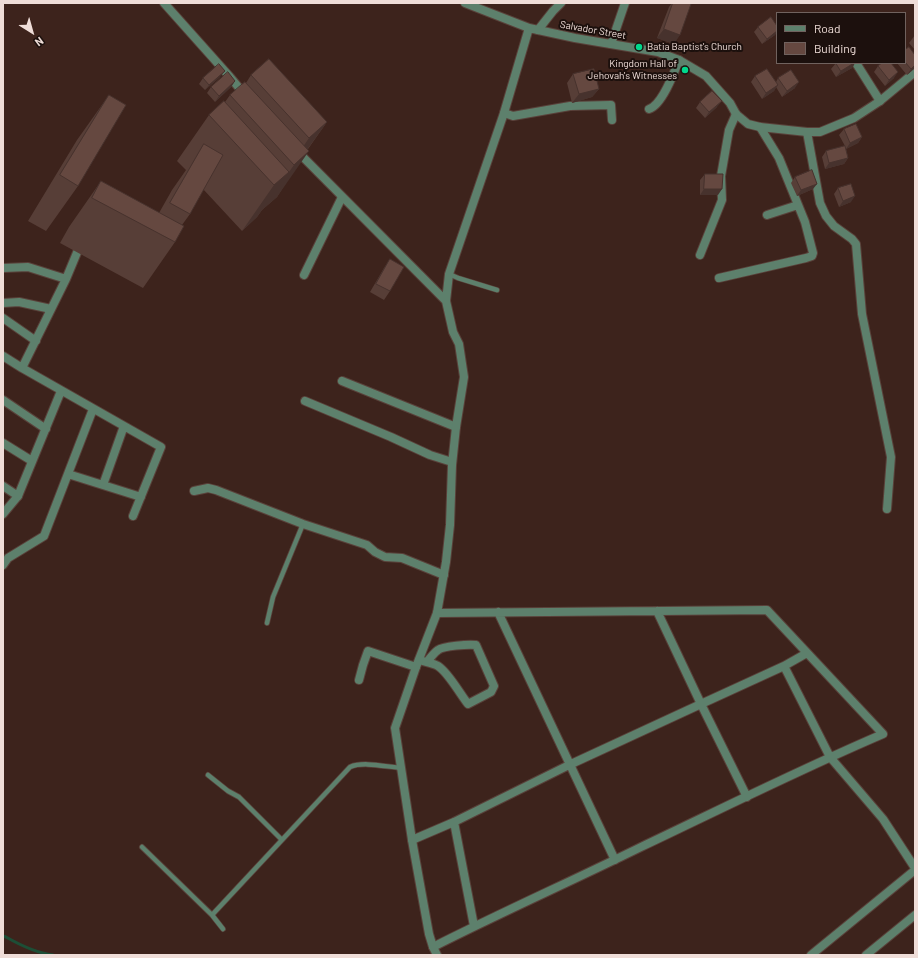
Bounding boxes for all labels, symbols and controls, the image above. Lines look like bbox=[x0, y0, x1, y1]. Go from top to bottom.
north arrow bbox=[12, 12, 52, 52]
legend bbox=[776, 12, 906, 64]
street label: Salvador Street bbox=[559, 18, 627, 42]
text: Road bbox=[814, 21, 841, 35]
text: N bbox=[33, 35, 46, 49]
place label: Batia Baptist's Church bbox=[647, 41, 742, 53]
text: Building bbox=[814, 41, 856, 55]
marker: Batia Baptist's Church bbox=[634, 42, 644, 52]
place label: Kingdom Hall of Jehovah's Witnesses bbox=[588, 58, 677, 82]
marker: Kingdom Hall of Jehovah's Witnesses bbox=[680, 65, 690, 75]

